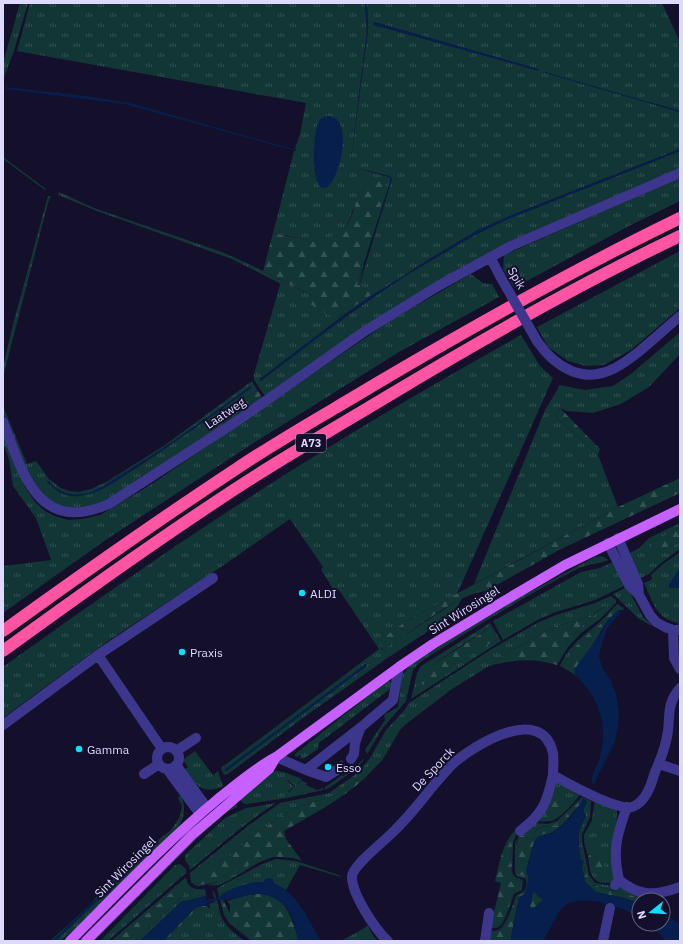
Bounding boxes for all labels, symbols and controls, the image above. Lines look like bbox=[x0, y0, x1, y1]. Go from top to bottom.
street label: Spik bbox=[505, 264, 530, 292]
street label: Laatweg bbox=[202, 394, 248, 432]
road number: A73 bbox=[296, 434, 326, 452]
street label: Sint Wirosingel bbox=[426, 582, 502, 638]
place label: ALDI bbox=[310, 586, 337, 601]
marker: ALDI bbox=[297, 588, 307, 598]
place label: Praxis bbox=[190, 645, 223, 660]
marker: Praxis bbox=[177, 647, 187, 657]
place label: Gamma bbox=[87, 742, 130, 757]
street label: De Sporck bbox=[409, 743, 458, 794]
marker: Gamma bbox=[74, 744, 84, 754]
place label: Esso bbox=[336, 760, 362, 775]
marker: Esso bbox=[323, 762, 333, 772]
street label: Sint Wirosingel bbox=[91, 833, 159, 901]
north arrow bbox=[631, 892, 671, 932]
text: N bbox=[634, 909, 649, 921]

